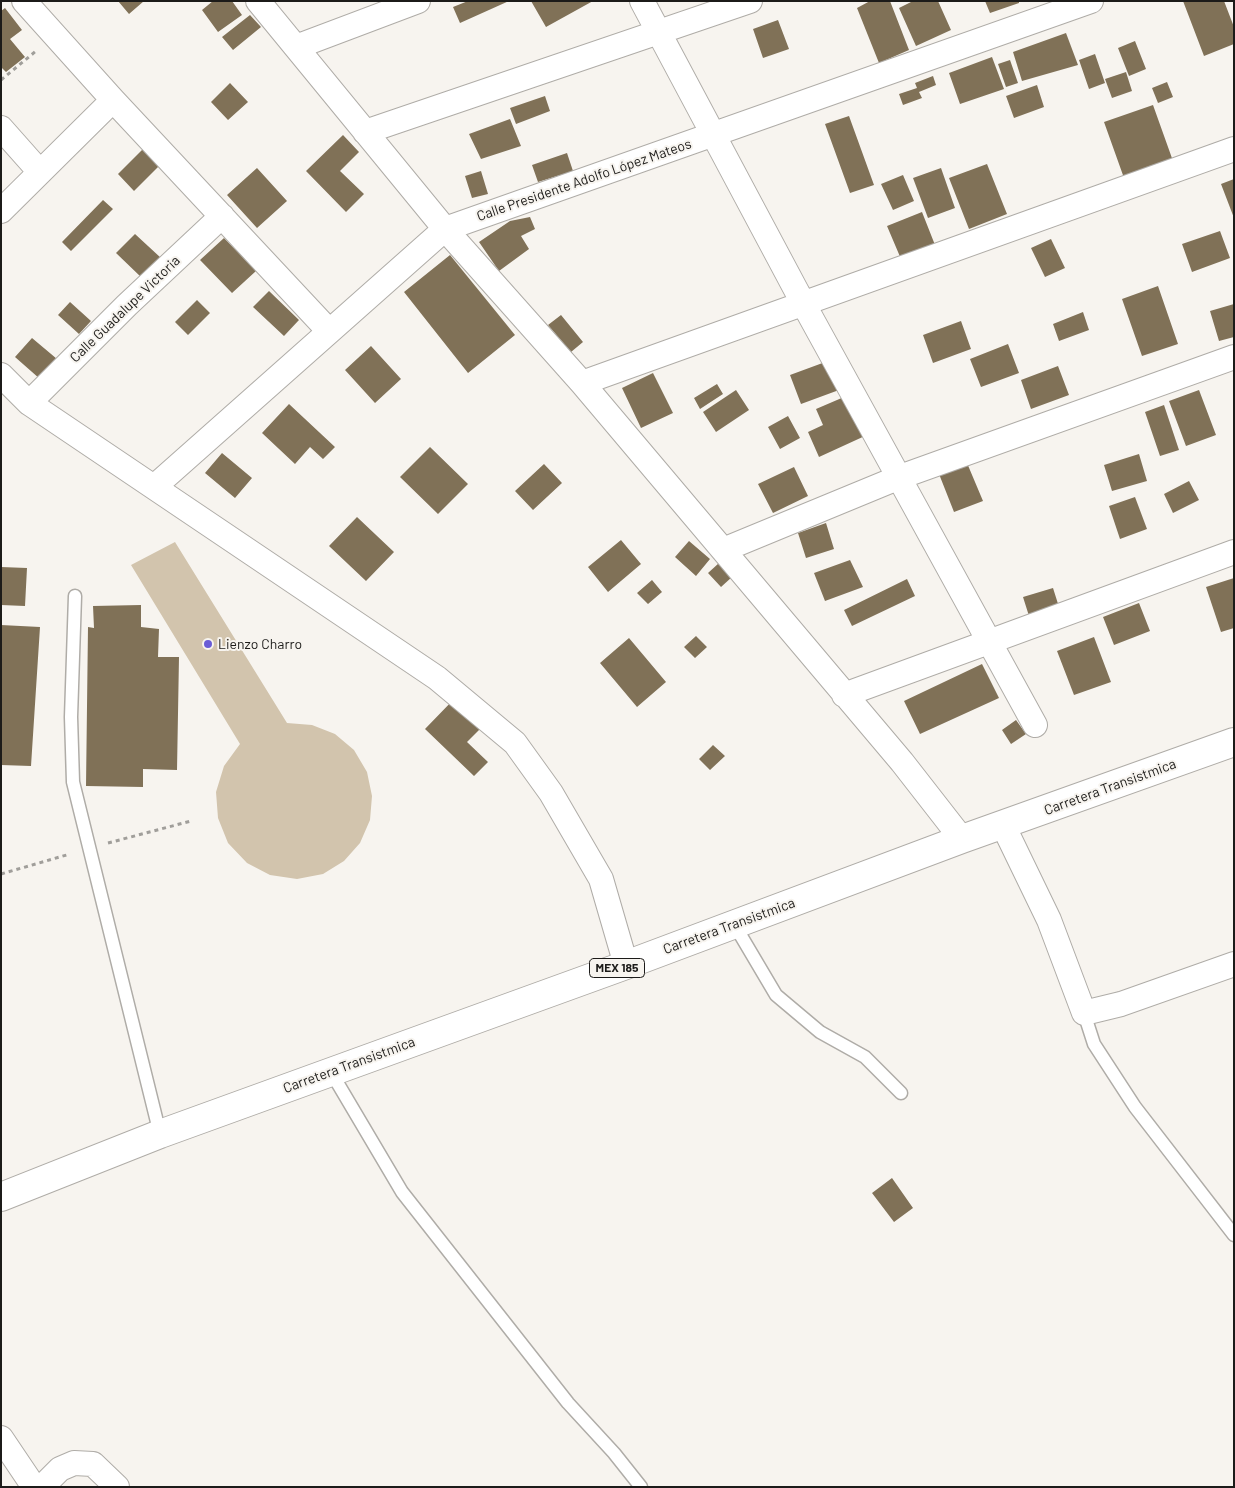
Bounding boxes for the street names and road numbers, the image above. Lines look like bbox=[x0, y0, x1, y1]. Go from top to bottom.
street label: Calle Presidente Adolfo López Mateos bbox=[474, 135, 694, 225]
street label: Calle Guadalupe Victoria bbox=[67, 252, 183, 366]
street label: Carretera Transistmica bbox=[1042, 755, 1178, 819]
street label: Carretera Transistmica bbox=[661, 894, 797, 958]
road number: MEX 185 bbox=[590, 958, 644, 978]
street label: Carretera Transistmica bbox=[281, 1033, 417, 1097]

